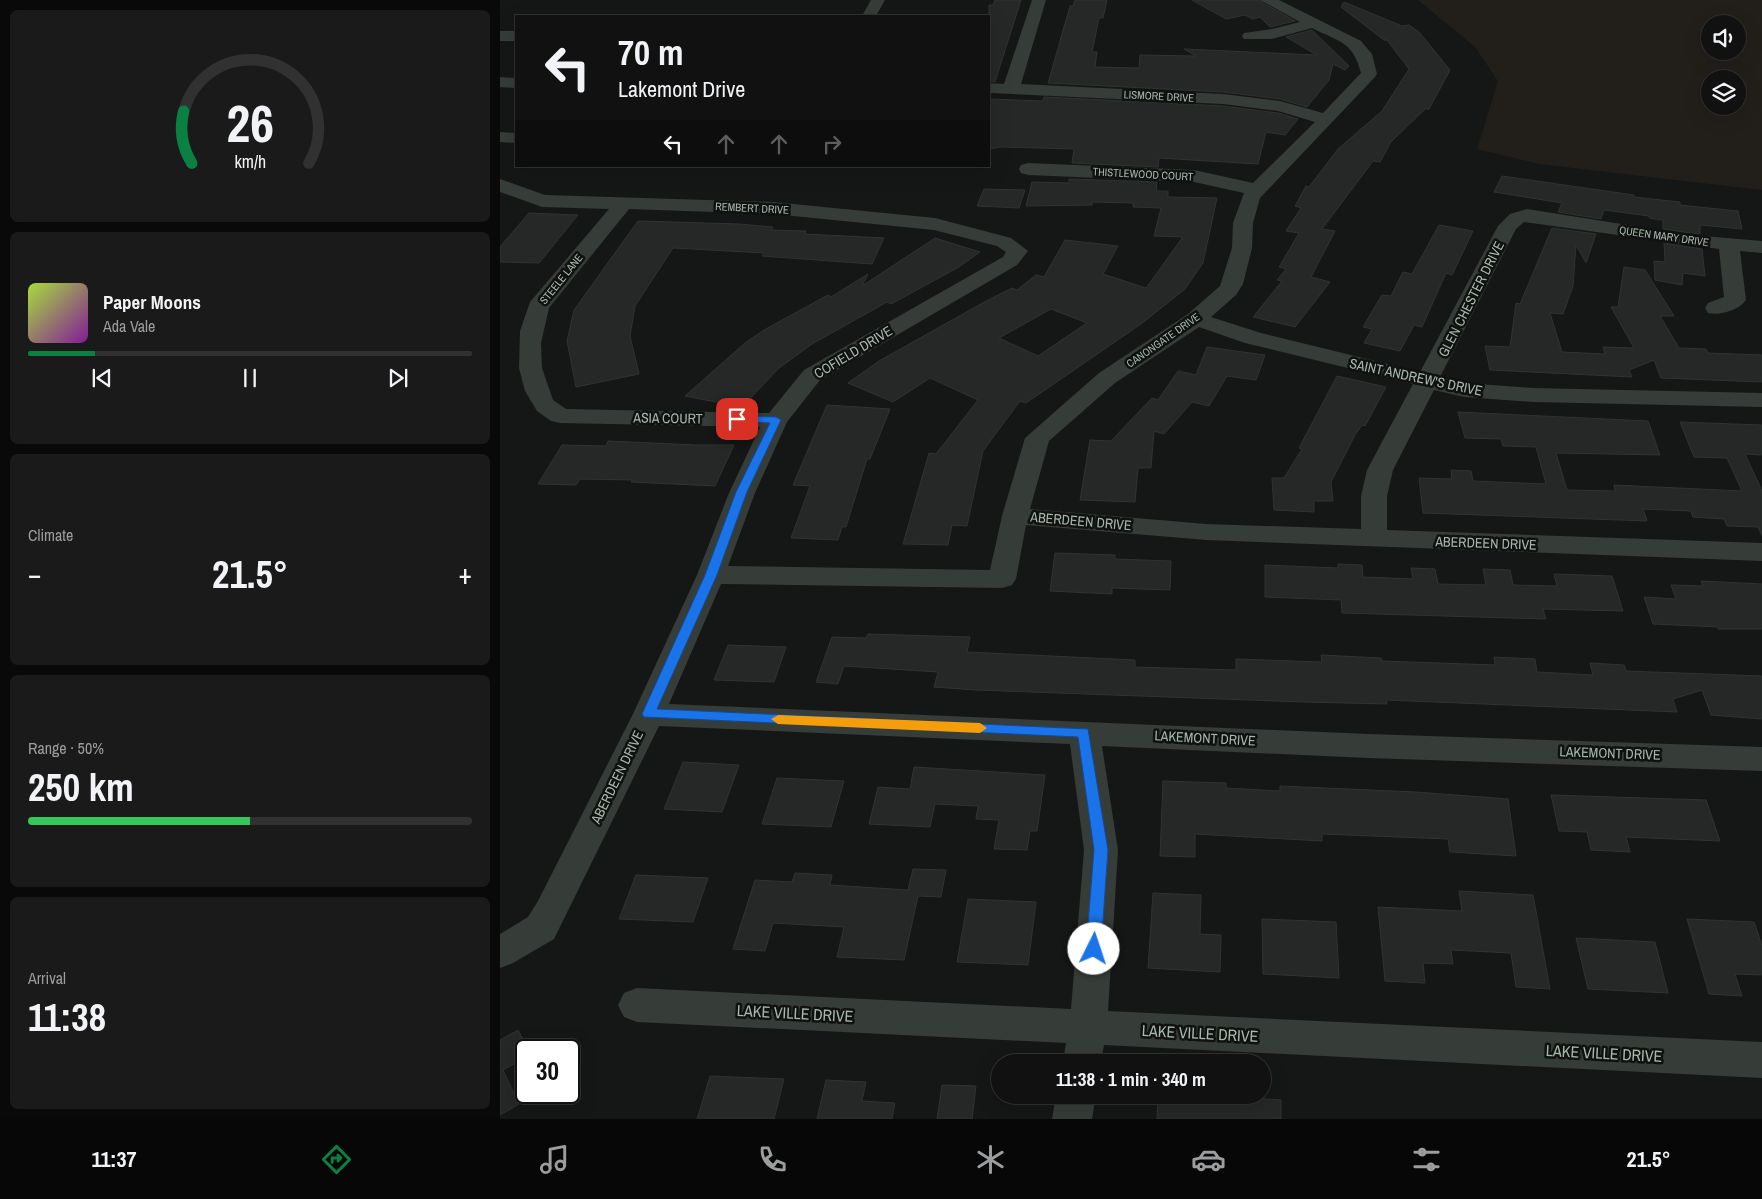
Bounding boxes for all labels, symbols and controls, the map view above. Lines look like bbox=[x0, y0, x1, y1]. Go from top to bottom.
map controls bbox=[1701, 15, 1746, 115]
button: sound bbox=[1701, 15, 1746, 60]
text: 70 m bbox=[618, 29, 683, 76]
icon: left bbox=[535, 35, 600, 100]
button: layers bbox=[1701, 70, 1746, 115]
text: Lakemont Drive bbox=[618, 74, 745, 104]
street label: LISMORE DRIVE bbox=[1123, 87, 1195, 105]
text: 26 bbox=[226, 88, 274, 158]
icon: left bbox=[659, 130, 687, 158]
icon: ahead bbox=[712, 130, 740, 158]
icon: ahead bbox=[765, 130, 793, 158]
icon: right bbox=[818, 130, 846, 158]
text: km/h bbox=[234, 150, 266, 174]
street label: THISTLEWOOD COURT bbox=[1092, 164, 1194, 184]
street label: REMBERT DRIVE bbox=[715, 199, 789, 217]
street label: QUEEN MARY DRIVE bbox=[1618, 223, 1710, 249]
street label: GLEN CHESTER DRIVE bbox=[1434, 238, 1508, 360]
street label: STEELE LANE bbox=[536, 251, 586, 307]
text: Paper Moons bbox=[103, 289, 201, 315]
street label: CANONGATE DRIVE bbox=[1124, 309, 1202, 371]
text: Ada Vale bbox=[103, 315, 155, 337]
street label: COFIELD DRIVE bbox=[811, 322, 895, 382]
street label: SAINT ANDREW'S DRIVE bbox=[1348, 354, 1484, 400]
icon: previous bbox=[88, 364, 116, 392]
icon: pause bbox=[236, 364, 264, 392]
icon: next bbox=[384, 364, 412, 392]
pin bbox=[716, 398, 758, 440]
icon: arrive bbox=[723, 405, 751, 433]
street label: ASIA COURT bbox=[632, 408, 703, 428]
street label: ABERDEEN DRIVE bbox=[1029, 508, 1132, 534]
text: Climate bbox=[28, 524, 73, 546]
street label: ABERDEEN DRIVE bbox=[1434, 532, 1537, 554]
text: 21.5° bbox=[212, 549, 288, 600]
text: − bbox=[28, 555, 41, 593]
text: + bbox=[459, 555, 472, 593]
street label: LAKEMONT DRIVE bbox=[1154, 726, 1256, 750]
street label: ABERDEEN DRIVE bbox=[586, 727, 647, 827]
text: Range · 50% bbox=[28, 737, 104, 759]
street label: LAKEMONT DRIVE bbox=[1559, 742, 1661, 764]
text: 250 km bbox=[28, 762, 134, 813]
position arrow bbox=[1067, 922, 1119, 974]
text: Arrival bbox=[28, 967, 66, 989]
text: 11:38 bbox=[28, 992, 106, 1043]
street label: LAKE VILLE DRIVE bbox=[736, 999, 854, 1027]
street label: LAKE VILLE DRIVE bbox=[1141, 1019, 1259, 1047]
speed limit sign: 30 bbox=[515, 1039, 580, 1104]
street label: LAKE VILLE DRIVE bbox=[1545, 1039, 1663, 1067]
text: 11:38 · 1 min · 340 m bbox=[1056, 1066, 1206, 1092]
icon: directions bbox=[319, 1142, 354, 1177]
icon: music bbox=[537, 1142, 572, 1177]
icon: phone bbox=[755, 1142, 790, 1177]
icon: climate bbox=[973, 1142, 1008, 1177]
icon: car bbox=[1191, 1142, 1226, 1177]
icon: filters bbox=[1409, 1142, 1444, 1177]
text: 11:37 bbox=[91, 1144, 137, 1174]
text: 21.5° bbox=[1627, 1144, 1671, 1174]

